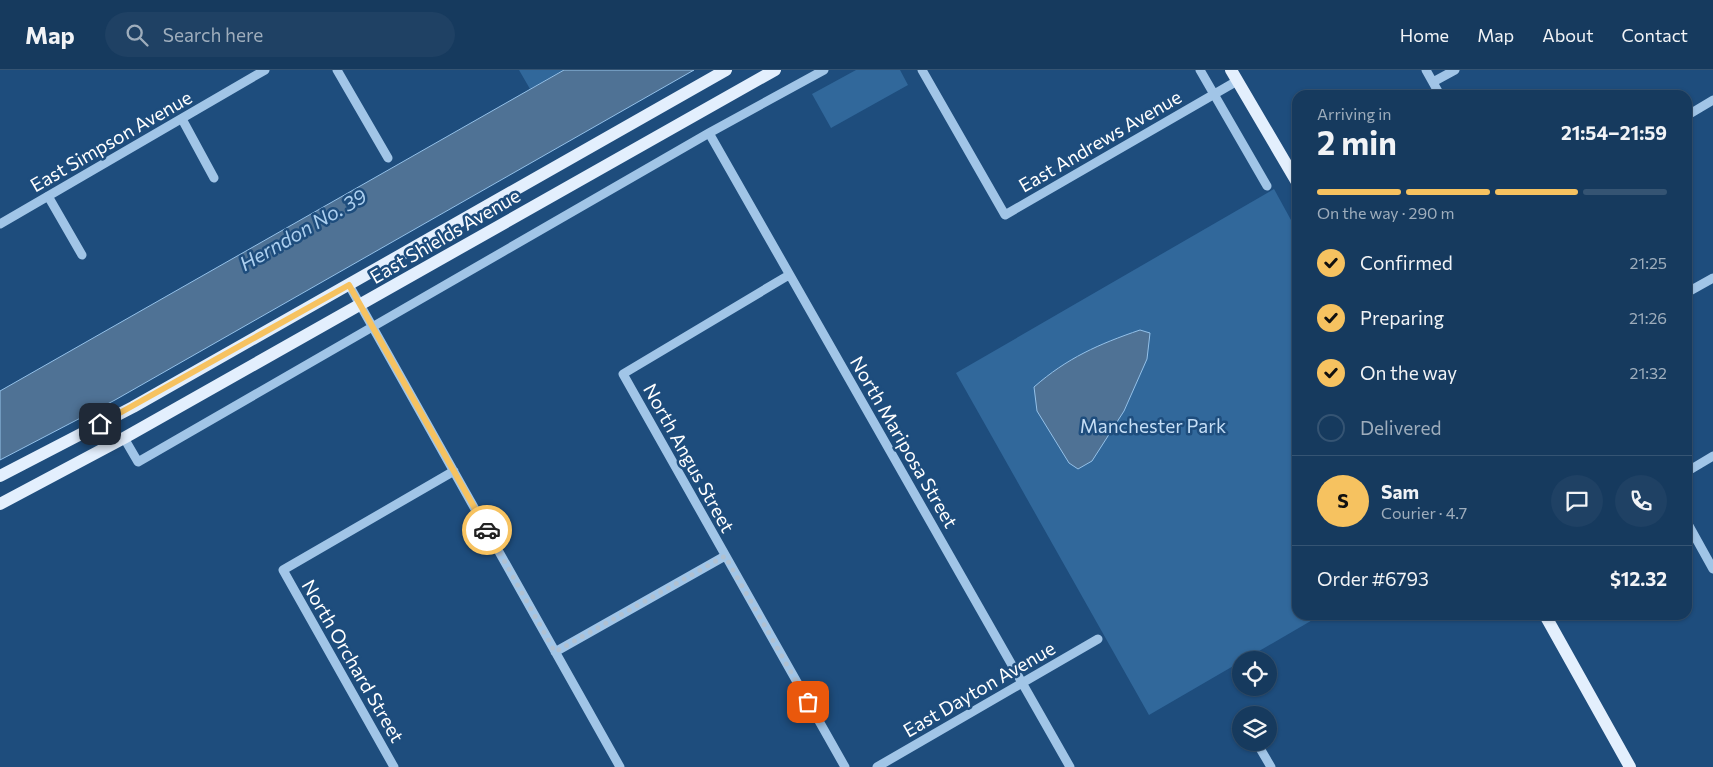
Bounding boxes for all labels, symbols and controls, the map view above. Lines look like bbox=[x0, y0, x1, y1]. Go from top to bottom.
search box bbox=[105, 12, 455, 57]
text: Map bbox=[25, 20, 75, 49]
icon: search bbox=[123, 21, 151, 49]
text: Search here bbox=[163, 23, 263, 46]
text: Home bbox=[1400, 24, 1449, 46]
text: Map bbox=[1477, 24, 1514, 46]
text: About bbox=[1542, 24, 1594, 46]
text: Contact bbox=[1622, 24, 1688, 46]
street label: East Simpson Avenue bbox=[26, 85, 196, 196]
street label: East Andrews Avenue bbox=[1014, 85, 1185, 197]
text: Arriving in bbox=[1317, 104, 1391, 123]
text: 21:54–21:59 bbox=[1561, 121, 1667, 144]
text: 2 min bbox=[1317, 122, 1397, 162]
water label: Herndon No. 39 bbox=[235, 183, 370, 275]
street label: East Shields Avenue bbox=[366, 183, 524, 288]
text: On the way · 290 m bbox=[1317, 203, 1455, 222]
icon: check bbox=[1317, 249, 1345, 277]
text: Confirmed bbox=[1360, 251, 1453, 274]
text: 21:25 bbox=[1629, 253, 1667, 272]
icon: check bbox=[1317, 304, 1345, 332]
text: Preparing bbox=[1360, 306, 1444, 329]
text: 21:26 bbox=[1629, 308, 1667, 327]
street label: North Mariposa Street bbox=[846, 352, 963, 532]
icon: check bbox=[1317, 359, 1345, 387]
text: On the way bbox=[1360, 361, 1457, 384]
text: 21:32 bbox=[1630, 363, 1667, 382]
street label: North Angus Street bbox=[639, 379, 740, 536]
pin bbox=[79, 403, 121, 445]
icon: home bbox=[86, 410, 114, 438]
park label: Manchester Park bbox=[1080, 414, 1226, 437]
text: Delivered bbox=[1360, 416, 1441, 439]
button: chat bbox=[1551, 475, 1603, 527]
button: phone bbox=[1615, 475, 1667, 527]
text: Sam bbox=[1381, 480, 1419, 503]
text: S bbox=[1337, 489, 1349, 512]
text: Courier · 4.7 bbox=[1381, 503, 1467, 522]
courier bbox=[462, 505, 512, 555]
icon: car bbox=[473, 516, 501, 544]
text: Order #6793 bbox=[1317, 567, 1429, 590]
text: $12.32 bbox=[1610, 567, 1667, 590]
street label: North Orchard Street bbox=[297, 575, 410, 746]
street label: East Dayton Avenue bbox=[899, 636, 1059, 741]
map controls bbox=[1232, 651, 1277, 751]
button: locate bbox=[1232, 651, 1277, 696]
pin bbox=[787, 681, 829, 723]
icon: bag bbox=[794, 688, 822, 716]
button: layers bbox=[1232, 706, 1277, 751]

